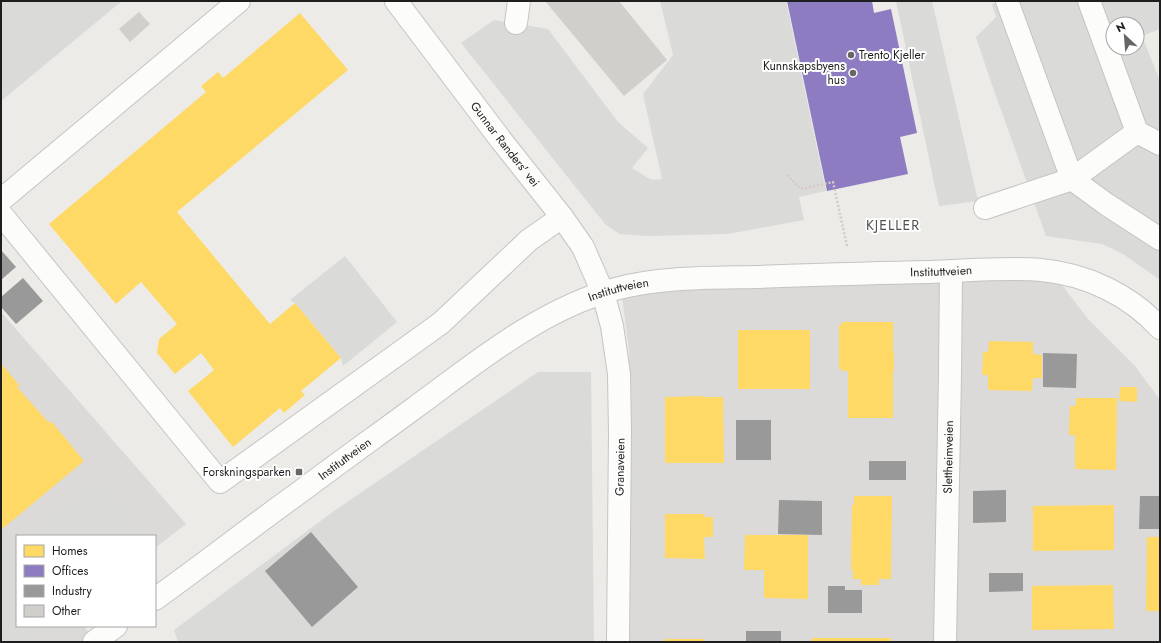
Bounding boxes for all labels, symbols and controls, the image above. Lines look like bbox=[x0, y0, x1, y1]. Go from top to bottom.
north arrow bbox=[1105, 16, 1145, 56]
text: N bbox=[1113, 18, 1128, 36]
place label: Trento Kjeller bbox=[859, 46, 926, 64]
marker: Trento Kjeller bbox=[846, 50, 856, 60]
place label: Kunnskapsbyens hus bbox=[763, 57, 845, 89]
marker: Kunnskapsbyens hus bbox=[848, 68, 858, 78]
street label: Gunnar Randers' vei bbox=[466, 98, 544, 191]
district label: KJELLER bbox=[866, 215, 920, 235]
street label: Instituttveien bbox=[910, 261, 973, 281]
street label: Instituttveien bbox=[585, 273, 650, 306]
street label: Slettheimveien bbox=[939, 420, 958, 494]
street label: Instituttveien bbox=[314, 433, 375, 484]
street label: Granaveien bbox=[610, 438, 630, 496]
place label: Forskningsparken bbox=[203, 463, 291, 481]
marker: Forskningsparken bbox=[294, 467, 304, 477]
legend bbox=[16, 535, 156, 627]
text: Homes bbox=[52, 542, 88, 560]
text: Offices bbox=[52, 562, 88, 580]
text: Industry bbox=[52, 582, 93, 600]
text: Other bbox=[52, 602, 82, 620]

